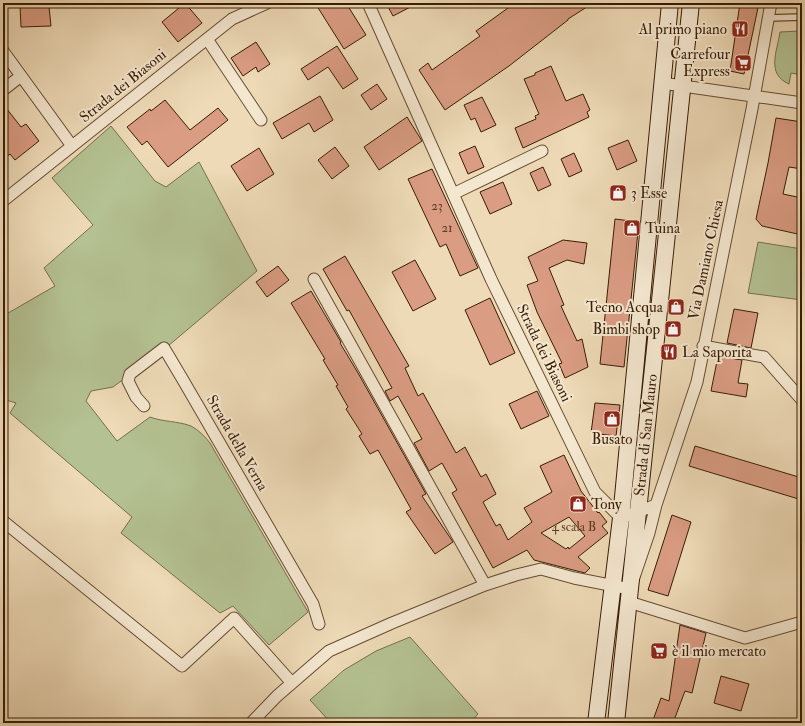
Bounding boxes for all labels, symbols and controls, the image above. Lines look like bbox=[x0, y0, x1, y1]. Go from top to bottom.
restaurant icon: Al primo piano bbox=[730, 19, 750, 39]
place label: Al primo piano bbox=[638, 20, 727, 40]
street label: Strada dei Biasoni bbox=[76, 45, 170, 127]
place label: Carrefour Express bbox=[670, 45, 730, 82]
supermarket icon: Carrefour Express bbox=[733, 53, 753, 73]
shop icon: 3 Esse bbox=[608, 183, 628, 203]
place label: 3 Esse bbox=[631, 184, 667, 203]
street label: Via Damiano Chiesa bbox=[684, 197, 728, 322]
house number: 23 bbox=[431, 198, 443, 214]
shop icon: Tuina bbox=[622, 218, 642, 238]
place label: Tuina bbox=[645, 219, 681, 238]
house number: 21 bbox=[441, 220, 453, 236]
shop icon: Tecno Acqua bbox=[666, 297, 686, 317]
place label: Tecno Acqua bbox=[586, 298, 664, 317]
street label: Strada dei Biasoni bbox=[512, 301, 576, 405]
shop icon: Bimbi shop bbox=[663, 319, 683, 339]
place label: Bimbi shop bbox=[592, 320, 660, 340]
restaurant icon: La Saporita bbox=[659, 342, 679, 362]
place label: La Saporita bbox=[682, 343, 753, 363]
street label: Strada di San Mauro bbox=[630, 373, 662, 497]
street label: Strada della Verna bbox=[202, 392, 273, 495]
shop icon: Busato bbox=[602, 409, 622, 429]
place label: Busato bbox=[592, 430, 632, 449]
shop icon: Tony bbox=[568, 494, 588, 514]
place label: Tony bbox=[591, 495, 622, 514]
house number: 4 scala B bbox=[552, 519, 596, 535]
supermarket icon: è il mio mercato bbox=[649, 641, 669, 661]
place label: è il mio mercato bbox=[672, 642, 766, 661]

